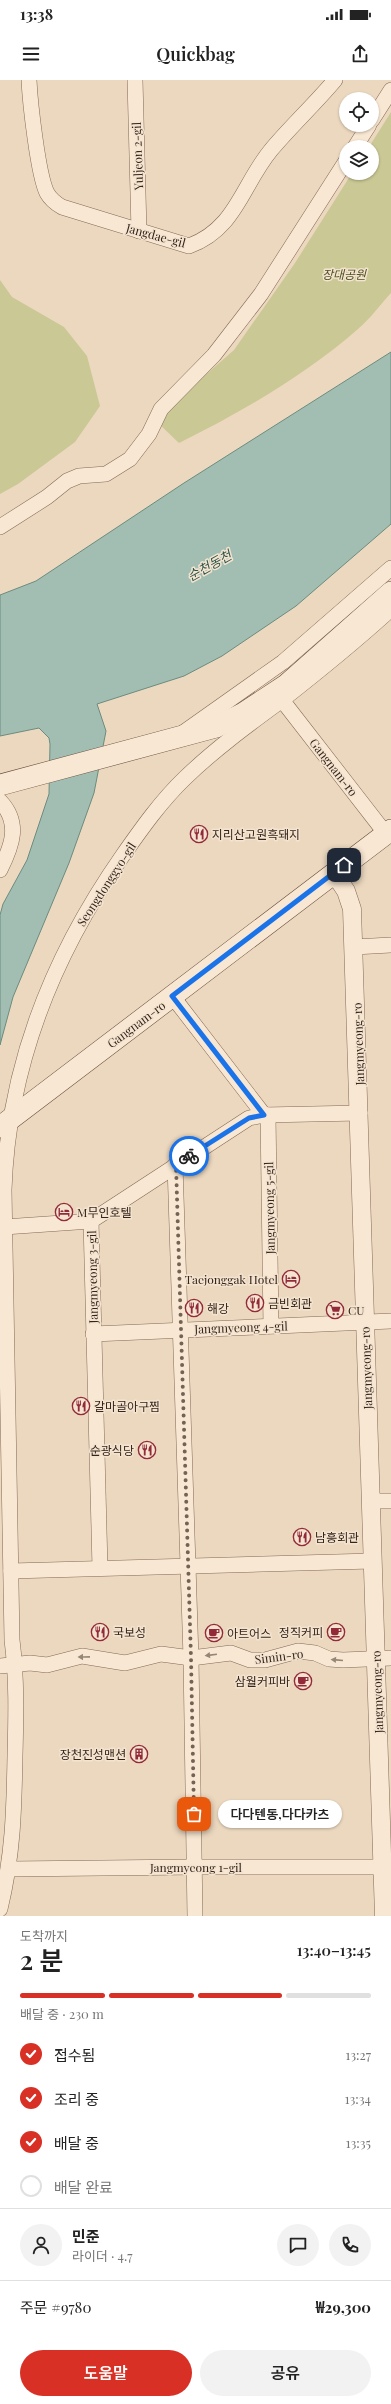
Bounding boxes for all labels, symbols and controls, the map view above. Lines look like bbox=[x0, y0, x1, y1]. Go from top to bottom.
text: 13:38 bbox=[20, 4, 53, 24]
text: Quickbag bbox=[156, 42, 235, 66]
icon: menu bbox=[20, 43, 42, 65]
icon: share bbox=[349, 43, 371, 65]
map controls bbox=[339, 92, 379, 180]
button: locate bbox=[339, 92, 379, 132]
street label: Yuljeon 2-gil bbox=[128, 121, 146, 191]
button: layers bbox=[339, 140, 379, 180]
street label: Jangdae-gil bbox=[123, 219, 188, 251]
park label: 장대공원 bbox=[322, 266, 367, 282]
water label: 순천동천 bbox=[184, 545, 235, 584]
street label: Gangnam-ro bbox=[306, 735, 362, 799]
restaurant icon: 지리산고원흑돼지 bbox=[189, 824, 209, 844]
place label: 지리산고원흑돼지 bbox=[212, 826, 300, 842]
street label: Seongdonggyo-gil bbox=[73, 838, 140, 929]
pin bbox=[327, 848, 361, 882]
icon: home bbox=[333, 854, 355, 876]
street label: Gangnam-ro bbox=[104, 997, 169, 1051]
street label: Jangmyeong-ro bbox=[349, 1002, 367, 1087]
courier bbox=[169, 1136, 209, 1176]
icon: bike bbox=[178, 1145, 200, 1167]
street label: Jangmyeong 5-gil bbox=[260, 1161, 278, 1256]
hotel icon: M무인호텔 bbox=[54, 1202, 74, 1222]
place label: M무인호텔 bbox=[77, 1204, 132, 1220]
street label: Jangmyeong 3-gil bbox=[83, 1230, 101, 1325]
hotel icon: Taejonggak Hotel bbox=[281, 1269, 301, 1289]
place label: Taejonggak Hotel bbox=[185, 1271, 279, 1287]
restaurant icon: 금빈회관 bbox=[245, 1293, 265, 1313]
place label: 금빈회관 bbox=[268, 1295, 312, 1311]
restaurant icon: 해강 bbox=[184, 1298, 204, 1318]
place label: 해강 bbox=[207, 1300, 229, 1316]
supermarket icon: CU bbox=[325, 1300, 345, 1320]
place label: CU bbox=[348, 1302, 364, 1318]
street label: Jangmyeong 4-gil bbox=[193, 1317, 289, 1337]
street label: Jangmyeong-ro bbox=[357, 1326, 375, 1411]
restaurant icon: 갈마골아구찜 bbox=[71, 1396, 91, 1416]
place label: 갈마골아구찜 bbox=[94, 1398, 160, 1414]
restaurant icon: 순광식당 bbox=[137, 1440, 157, 1460]
place label: 순광식당 bbox=[90, 1442, 134, 1458]
restaurant icon: 남흥회관 bbox=[292, 1527, 312, 1547]
place label: 남흥회관 bbox=[315, 1529, 359, 1545]
restaurant icon: 국보성 bbox=[90, 1622, 110, 1642]
cafe icon: 정직커피 bbox=[326, 1622, 346, 1642]
cafe icon: 아트어스 bbox=[204, 1623, 224, 1643]
place label: 국보성 bbox=[113, 1624, 146, 1640]
place label: 정직커피 bbox=[279, 1624, 323, 1640]
place label: 아트어스 bbox=[227, 1625, 271, 1641]
street label: Simin-ro bbox=[254, 1645, 305, 1667]
street label: Jangmyeong-ro bbox=[368, 1650, 386, 1735]
one-way arrow bbox=[205, 1652, 217, 1658]
one-way arrow bbox=[78, 1653, 90, 1660]
one-way arrow bbox=[331, 1656, 343, 1663]
cafe icon: 삼월커피바 bbox=[293, 1671, 313, 1691]
place label: 삼월커피바 bbox=[235, 1673, 290, 1689]
building icon: 장천진성맨션 bbox=[129, 1744, 149, 1764]
place label: 장천진성맨션 bbox=[60, 1746, 126, 1762]
pin bbox=[177, 1797, 211, 1831]
callout: 다다텐동,다다카츠 bbox=[218, 1800, 342, 1828]
icon: bag bbox=[183, 1803, 205, 1825]
text: 다다텐동,다다카츠 bbox=[230, 1805, 330, 1822]
street label: Jangmyeong 1-gil bbox=[149, 1859, 243, 1875]
text: 도착까지 bbox=[20, 1927, 68, 1944]
text: 13:40–13:45 bbox=[297, 1940, 371, 1960]
text: 2 분 bbox=[20, 1942, 63, 1977]
text: 배달 중 · 230 m bbox=[20, 2005, 104, 2022]
icon: check bbox=[20, 2043, 42, 2065]
text: 접수됨 bbox=[54, 2045, 95, 2065]
text: 13:27 bbox=[346, 2046, 371, 2063]
icon: check bbox=[20, 2087, 42, 2109]
text: 조리 중 bbox=[54, 2089, 99, 2109]
text: 13:34 bbox=[345, 2090, 371, 2107]
icon: check bbox=[20, 2131, 42, 2153]
text: 배달 중 bbox=[54, 2133, 99, 2153]
text: 13:35 bbox=[346, 2134, 371, 2151]
text: 배달 완료 bbox=[54, 2177, 113, 2197]
button: person bbox=[20, 2224, 62, 2266]
button: chat bbox=[277, 2224, 319, 2266]
button: phone bbox=[329, 2224, 371, 2266]
text: 민준 bbox=[72, 2226, 100, 2246]
text: 라이더 · 4.7 bbox=[72, 2247, 132, 2264]
text: 주문 #9780 bbox=[20, 2297, 91, 2317]
text: ₩29,300 bbox=[316, 2297, 371, 2317]
button: 도움말 bbox=[20, 2350, 192, 2396]
button: 공유 bbox=[200, 2350, 371, 2396]

